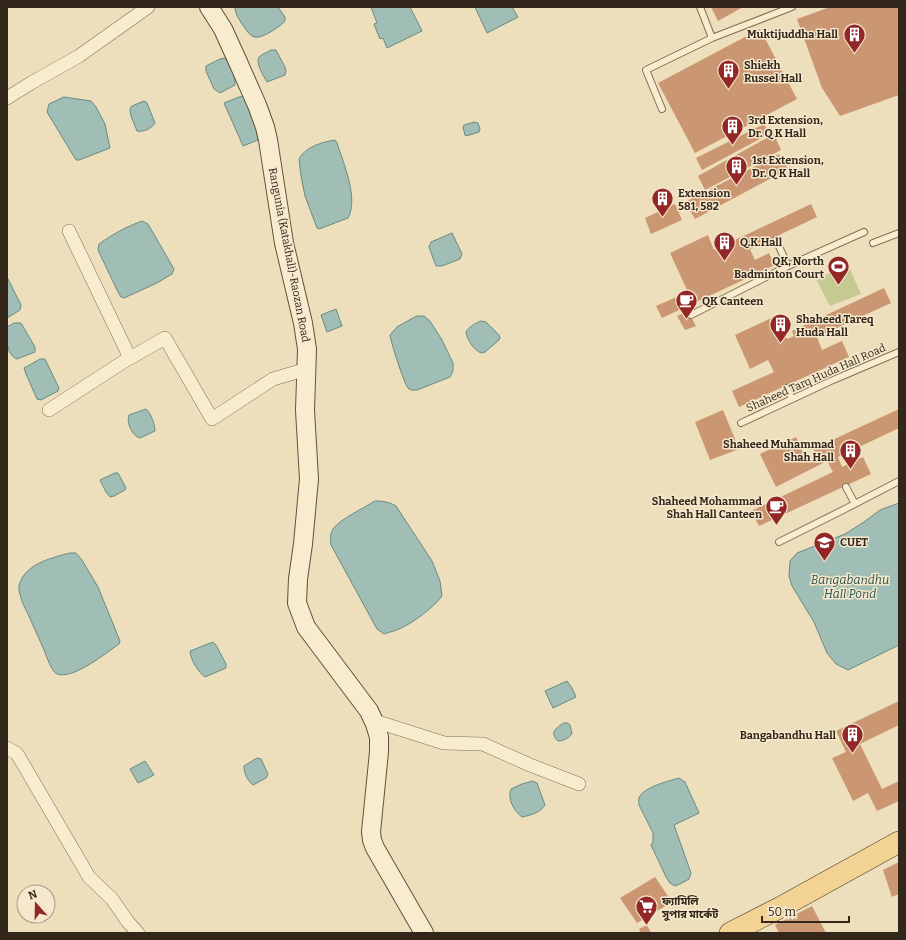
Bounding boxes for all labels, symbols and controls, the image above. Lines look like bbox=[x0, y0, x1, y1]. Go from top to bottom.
building icon: Muktijuddha Hall bbox=[841, 21, 867, 54]
place label: Muktijuddha Hall bbox=[747, 28, 839, 41]
building icon: Shiekh Russel Hall bbox=[715, 58, 741, 91]
place label: Shiekh Russel Hall bbox=[744, 59, 803, 85]
building icon: 3rd Extension, Dr. Q K Hall bbox=[720, 113, 746, 146]
place label: 3rd Extension, Dr. Q K Hall bbox=[748, 114, 823, 140]
building icon: 1st Extension, Dr. Q K Hall bbox=[724, 153, 750, 186]
place label: 1st Extension, Dr. Q K Hall bbox=[752, 154, 824, 180]
street label: Rangunia (Katakhali)-Raozan Road bbox=[266, 167, 312, 344]
building icon: Extension 581, 582 bbox=[650, 186, 676, 219]
place label: Extension 581, 582 bbox=[678, 187, 730, 213]
building icon: Q.K.Hall bbox=[711, 229, 737, 262]
place label: Q.K.Hall bbox=[740, 236, 783, 249]
sports icon: QK, North Badminton Court bbox=[826, 254, 852, 287]
place label: QK, North Badminton Court bbox=[734, 255, 825, 281]
cafe icon: QK Canteen bbox=[673, 288, 699, 321]
place label: QK Canteen bbox=[702, 295, 763, 308]
building icon: Shaheed Tareq Huda Hall bbox=[767, 312, 793, 345]
place label: Shaheed Tareq Huda Hall bbox=[796, 313, 874, 339]
street label: Shaheed Tarq Huda Hall Road bbox=[744, 341, 888, 415]
building icon: Shaheed Muhammad Shah Hall bbox=[837, 437, 863, 470]
place label: Shaheed Muhammad Shah Hall bbox=[723, 438, 835, 464]
cafe icon: Shaheed Mohammad Shah Hall Canteen bbox=[764, 494, 790, 527]
place label: Shaheed Mohammad Shah Hall Canteen bbox=[652, 495, 762, 521]
school or university icon: CUET bbox=[811, 529, 837, 562]
place label: CUET bbox=[840, 536, 868, 549]
water label: Bangabandhu Hall Pond bbox=[811, 573, 889, 601]
building icon: Bangabandhu Hall bbox=[839, 722, 865, 755]
place label: Bangabandhu Hall bbox=[740, 729, 837, 742]
north arrow bbox=[16, 884, 56, 924]
text: N bbox=[27, 887, 39, 903]
supermarket icon: ফ্যামিলি সুপার মার্কেট bbox=[633, 894, 659, 927]
place label: ফ্যামিলি সুপার মার্কেট bbox=[661, 895, 719, 921]
scale bar bbox=[762, 898, 849, 924]
text: 50 m bbox=[768, 905, 797, 919]

